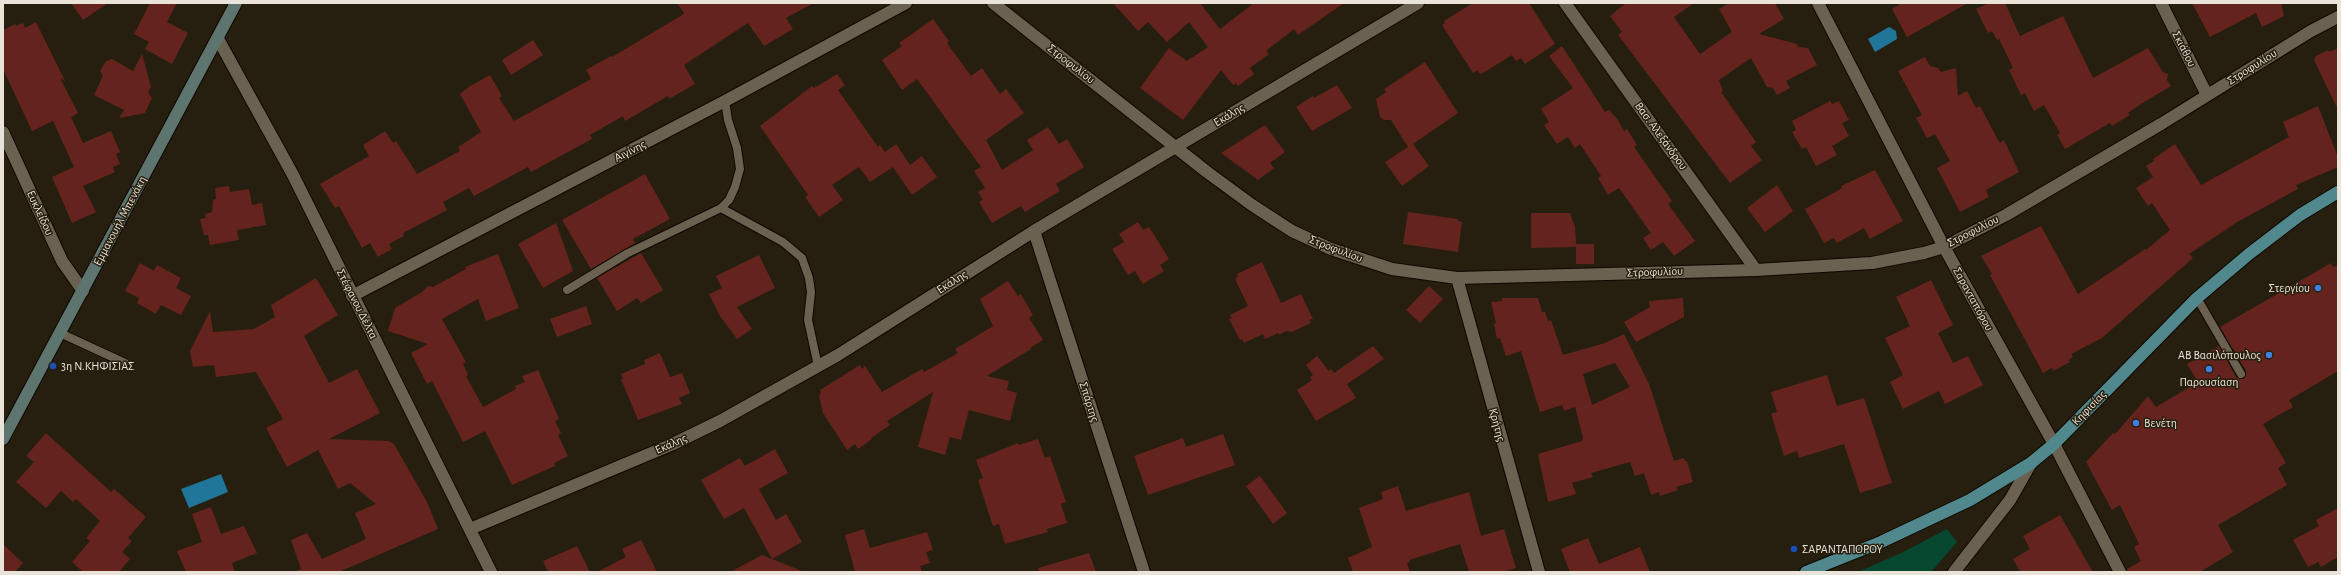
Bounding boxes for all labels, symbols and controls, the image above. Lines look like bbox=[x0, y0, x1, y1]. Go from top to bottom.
street label: Σκιάθου bbox=[2169, 29, 2199, 69]
street label: Στροφυλίου bbox=[1044, 41, 1098, 87]
street label: Στροφυλίου bbox=[2224, 46, 2280, 88]
street label: Βασ. Αλεξάνδρου bbox=[1632, 99, 1690, 173]
street label: Εκάλης bbox=[1211, 100, 1247, 130]
street label: Αιγίνης bbox=[612, 137, 648, 165]
street label: Εμμανουήλ Μπενάκη bbox=[90, 174, 150, 268]
street label: Ευκλείδου bbox=[23, 188, 57, 238]
street label: Στροφυλίου bbox=[1945, 212, 2001, 250]
street label: Στροφυλίου bbox=[1307, 232, 1365, 266]
street label: Στροφυλίου bbox=[1627, 264, 1683, 280]
street label: Σαρανταπόρου bbox=[1950, 265, 1996, 333]
street label: Στέφανου Δέλτα bbox=[333, 267, 381, 341]
street label: Εκάλης bbox=[934, 267, 970, 297]
place label: Στεργίου bbox=[2268, 281, 2310, 295]
marker: Στεργίου bbox=[2313, 283, 2323, 293]
place label: ΑΒ Βασιλόπουλος bbox=[2178, 348, 2261, 362]
marker: ΑΒ Βασιλόπουλος bbox=[2264, 350, 2274, 360]
place label: 3η Ν.ΚΗΦΙΣΙΑΣ bbox=[61, 359, 134, 373]
marker: 3η Ν.ΚΗΦΙΣΙΑΣ bbox=[48, 361, 58, 371]
marker: Παρουσίαση bbox=[2204, 364, 2214, 374]
place label: Παρουσίαση bbox=[2179, 375, 2239, 389]
street label: Σπάρτης bbox=[1076, 380, 1102, 424]
street label: Κηφισίας bbox=[2069, 387, 2109, 429]
street label: Κρήτης bbox=[1486, 407, 1508, 443]
place label: Βενέτη bbox=[2144, 416, 2177, 430]
marker: Βενέτη bbox=[2131, 418, 2141, 428]
street label: Εκάλης bbox=[653, 431, 689, 457]
place label: ΣΑΡΑΝΤΑΠΟΡΟΥ bbox=[1802, 542, 1883, 556]
marker: ΣΑΡΑΝΤΑΠΟΡΟΥ bbox=[1789, 544, 1799, 554]

